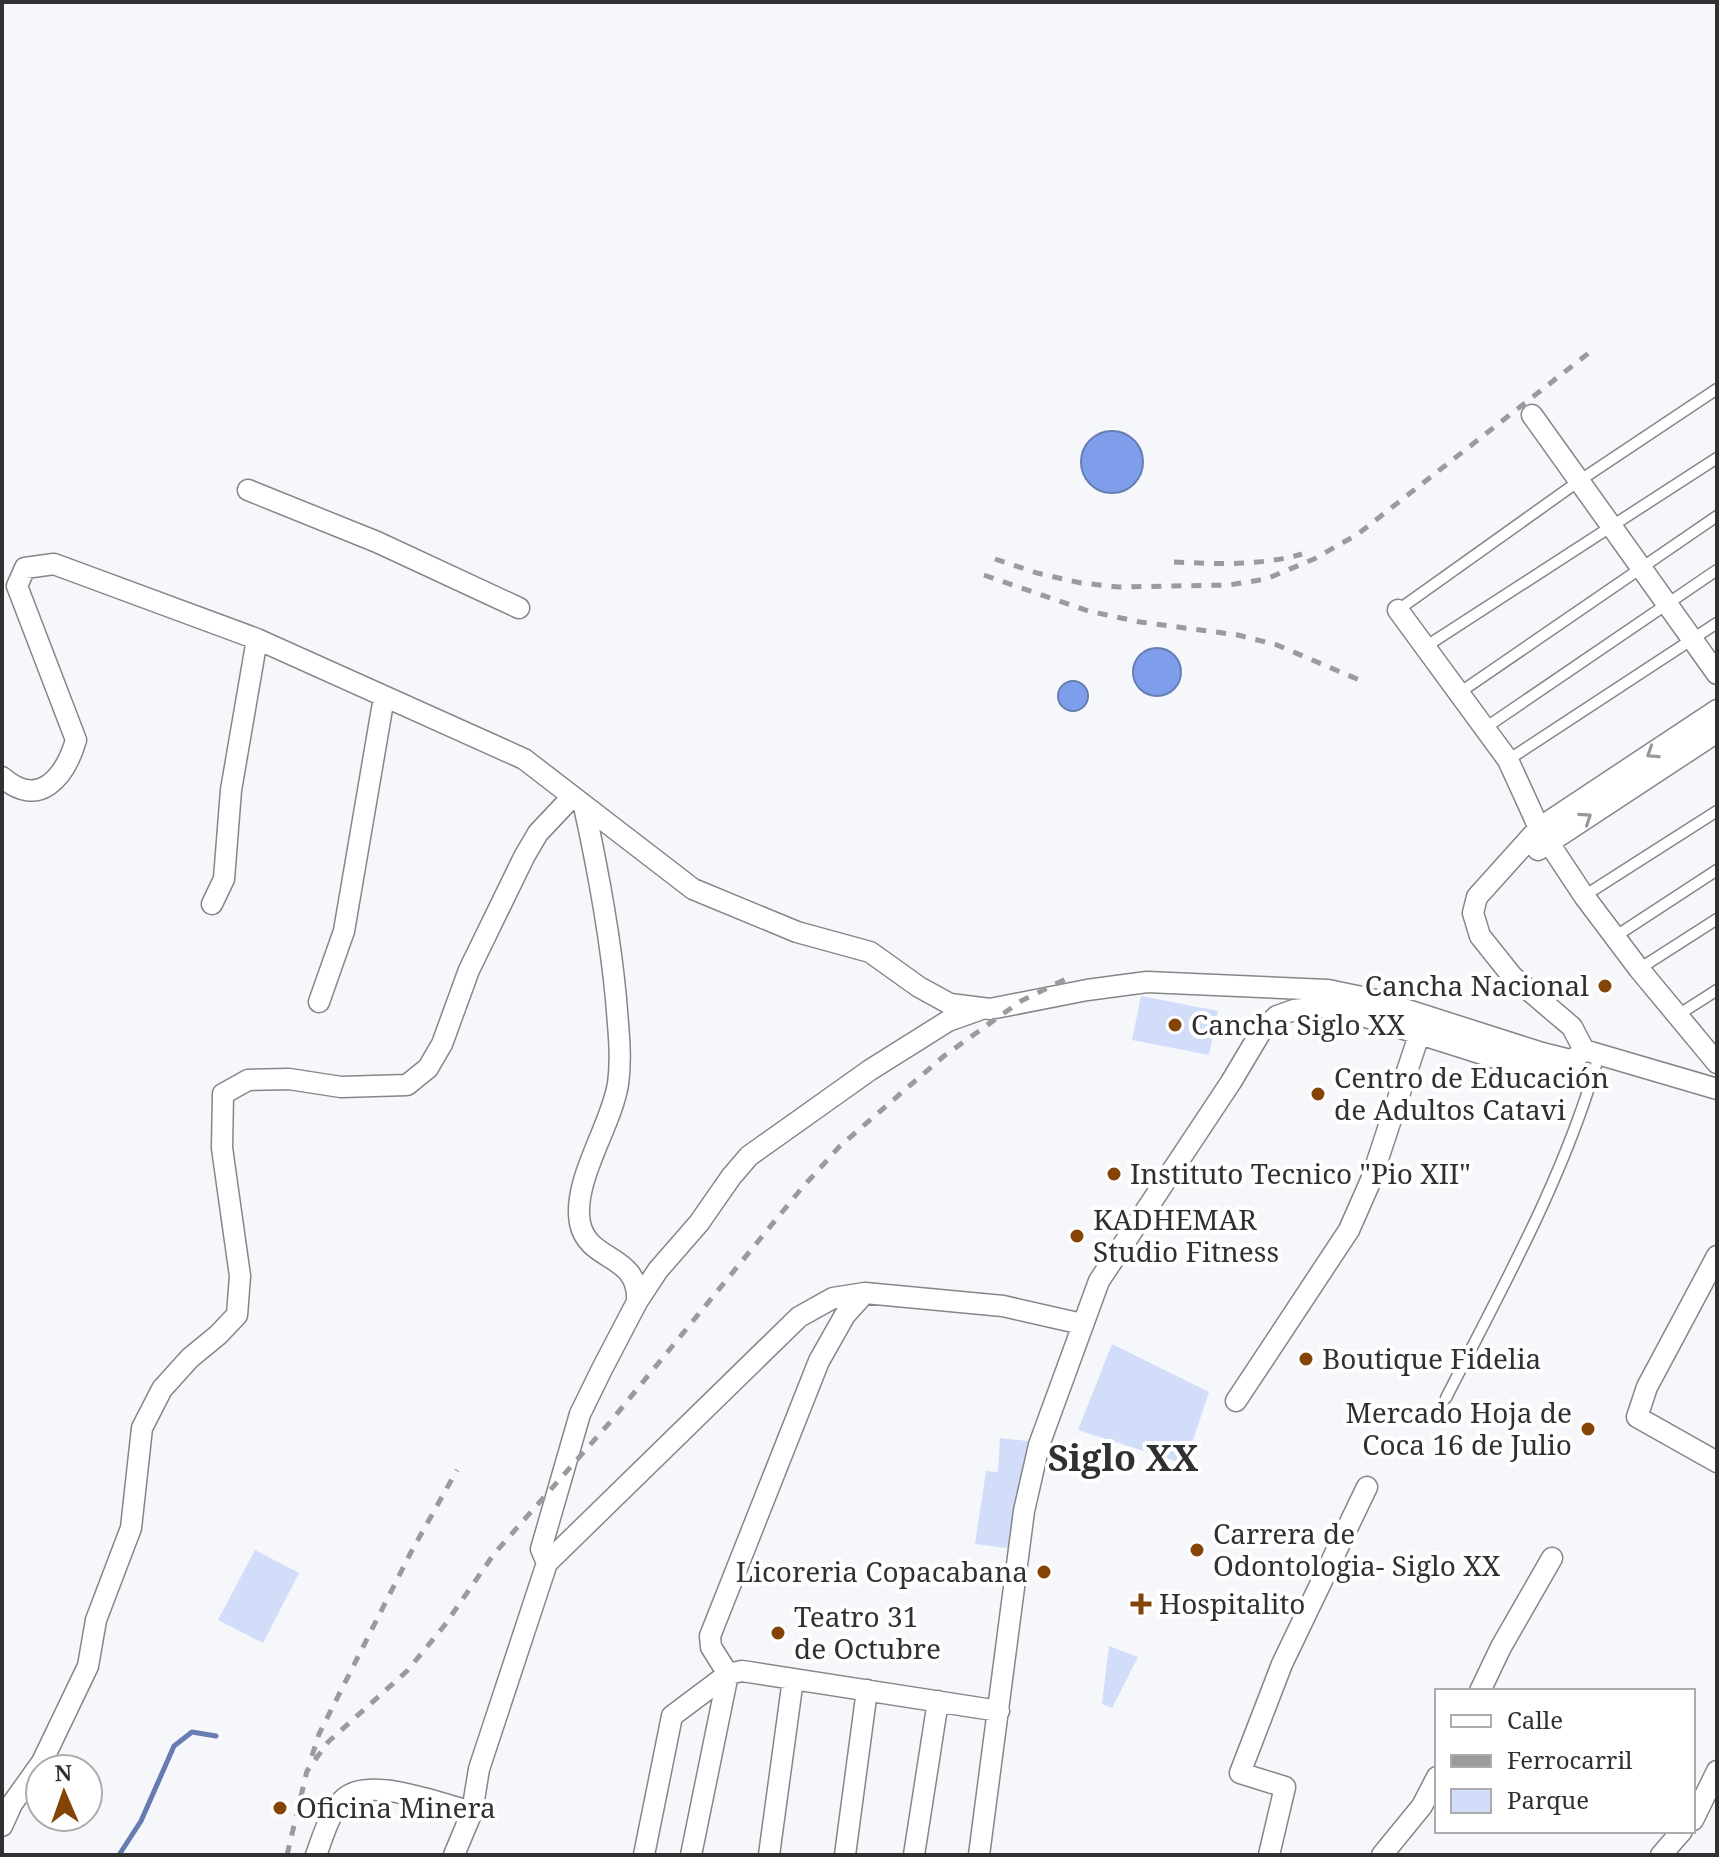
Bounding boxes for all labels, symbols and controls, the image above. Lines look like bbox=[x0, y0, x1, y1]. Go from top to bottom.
one-way arrow bbox=[1646, 744, 1661, 759]
one-way arrow bbox=[1578, 813, 1592, 828]
place label: Cancha Nacional bbox=[1365, 966, 1589, 1004]
marker: Cancha Nacional bbox=[1596, 977, 1614, 995]
place label: Cancha Siglo XX bbox=[1191, 1005, 1405, 1043]
marker: Cancha Siglo XX bbox=[1166, 1016, 1184, 1034]
place label: Centro de Educación de Adultos Catavi bbox=[1334, 1058, 1609, 1128]
marker: Centro de Educación de Adultos Catavi bbox=[1309, 1085, 1327, 1103]
place label: Instituto Tecnico "Pio XII" bbox=[1130, 1154, 1471, 1192]
marker: Instituto Tecnico "Pio XII" bbox=[1105, 1165, 1123, 1183]
place label: KADHEMAR Studio Fitness bbox=[1093, 1200, 1279, 1270]
marker: KADHEMAR Studio Fitness bbox=[1068, 1227, 1086, 1245]
place label: Boutique Fidelia bbox=[1322, 1339, 1541, 1377]
marker: Boutique Fidelia bbox=[1297, 1350, 1315, 1368]
place label: Mercado Hoja de Coca 16 de Julio bbox=[1345, 1393, 1572, 1463]
marker: Mercado Hoja de Coca 16 de Julio bbox=[1579, 1420, 1597, 1438]
district label: Siglo XX bbox=[1048, 1433, 1198, 1482]
place label: Carrera de Odontologia- Siglo XX bbox=[1213, 1514, 1501, 1584]
marker: Carrera de Odontologia- Siglo XX bbox=[1188, 1541, 1206, 1559]
place label: Licoreria Copacabana bbox=[736, 1552, 1028, 1590]
marker: Licoreria Copacabana bbox=[1035, 1563, 1053, 1581]
place label: Hospitalito bbox=[1159, 1584, 1305, 1622]
marker: Hospitalito bbox=[1130, 1593, 1152, 1615]
place label: Teatro 31 de Octubre bbox=[794, 1597, 941, 1667]
marker: Teatro 31 de Octubre bbox=[769, 1624, 787, 1642]
legend bbox=[1435, 1689, 1695, 1833]
text: Calle bbox=[1507, 1703, 1563, 1736]
text: Ferrocarril bbox=[1507, 1743, 1633, 1776]
north arrow bbox=[24, 1753, 104, 1833]
text: N bbox=[54, 1757, 72, 1787]
text: Parque bbox=[1507, 1783, 1589, 1816]
place label: Oficina Minera bbox=[296, 1788, 496, 1826]
marker: Oficina Minera bbox=[271, 1799, 289, 1817]

